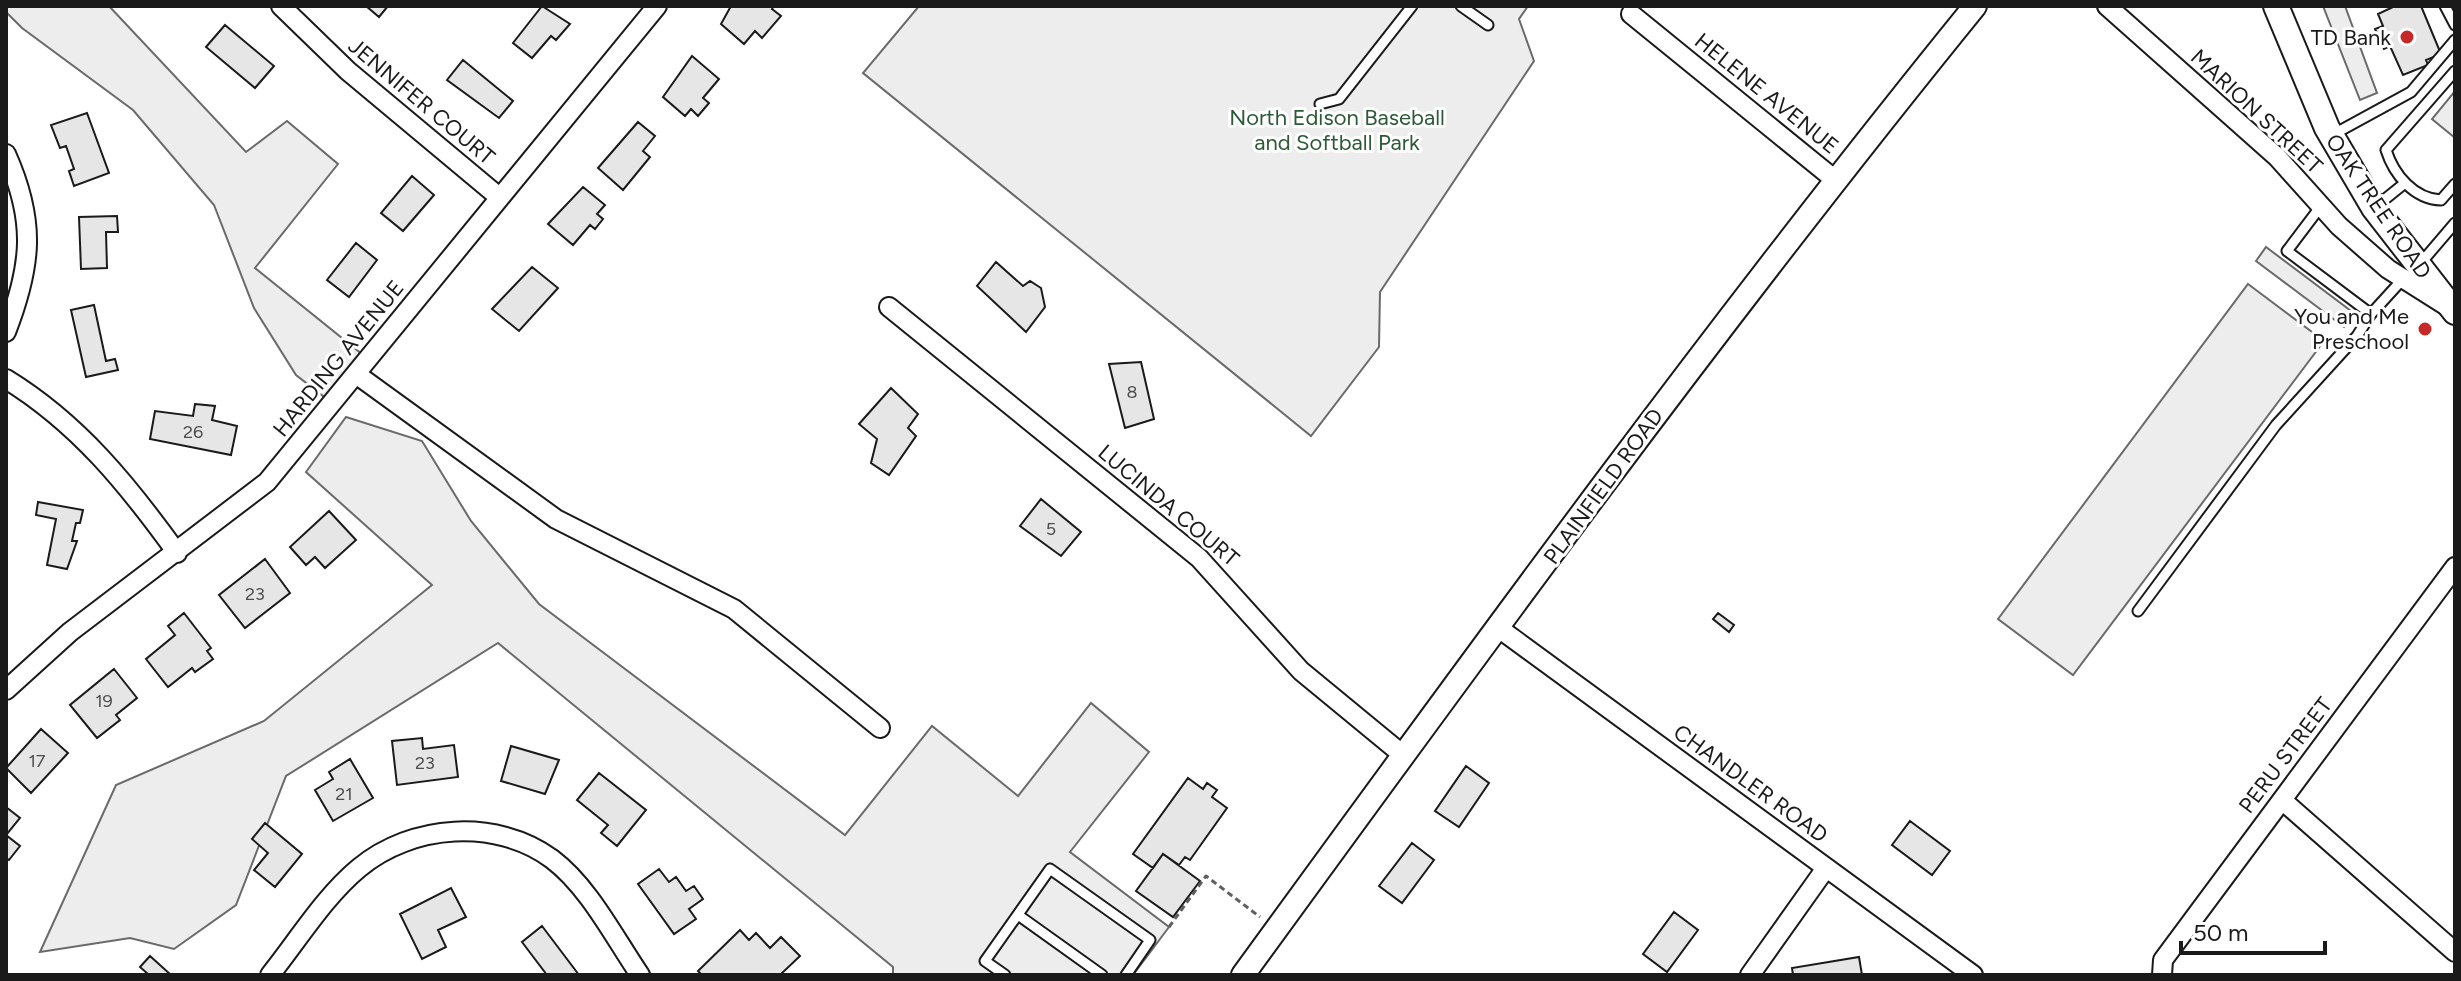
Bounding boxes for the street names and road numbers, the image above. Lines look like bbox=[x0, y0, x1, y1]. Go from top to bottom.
street label: HELENE AVENUE bbox=[1689, 27, 1844, 160]
street label: JENNIFER COURT bbox=[343, 32, 500, 171]
street label: MARION STREET bbox=[2185, 43, 2328, 179]
street label: OAK TREE ROAD bbox=[2320, 129, 2437, 284]
street label: HARDING AVENUE bbox=[267, 275, 410, 442]
street label: PLAINFIELD ROAD bbox=[1538, 403, 1669, 569]
street label: LUCINDA COURT bbox=[1093, 439, 1245, 572]
street label: PERU STREET bbox=[2233, 692, 2338, 819]
street label: CHANDLER ROAD bbox=[1668, 718, 1833, 848]

